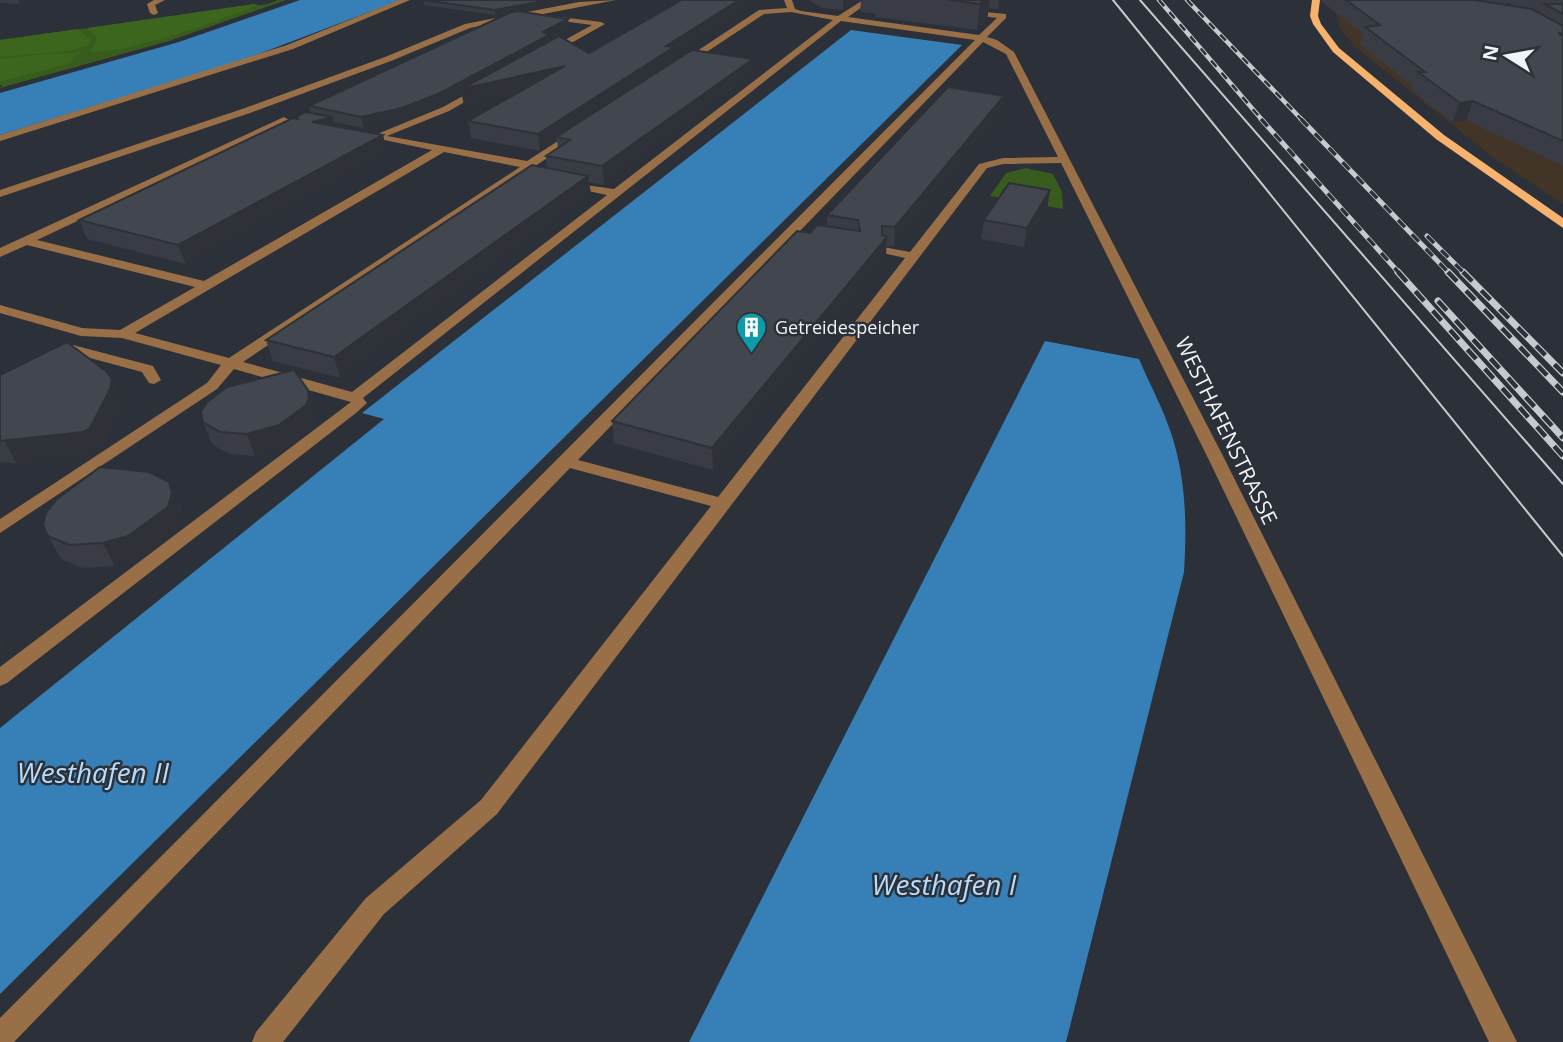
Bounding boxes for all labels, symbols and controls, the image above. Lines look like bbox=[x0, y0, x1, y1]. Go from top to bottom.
north arrow bbox=[1472, 21, 1542, 91]
text: N bbox=[1476, 43, 1505, 63]
building icon: Getreidespeicher bbox=[735, 311, 769, 355]
place label: Getreidespeicher bbox=[775, 315, 920, 339]
street label: WESTHAFENSTRASSE bbox=[1169, 332, 1284, 529]
water label: Westhafen II bbox=[17, 753, 170, 791]
water label: Westhafen I bbox=[872, 865, 1017, 903]

